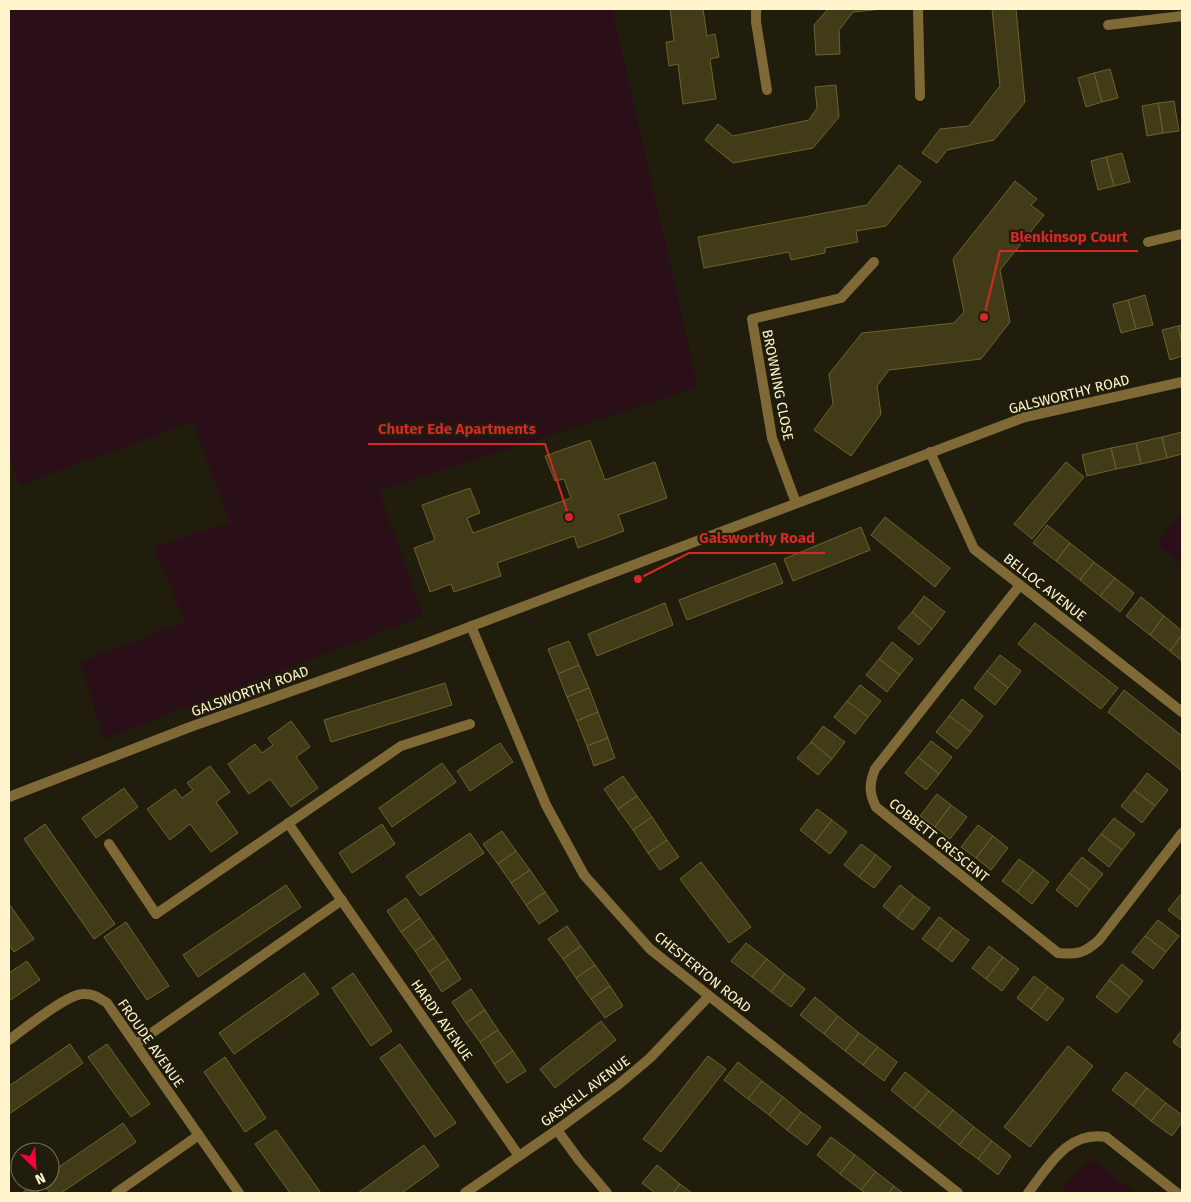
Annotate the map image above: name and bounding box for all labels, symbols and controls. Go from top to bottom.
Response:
callout: Blenkinsop Court [1000,221,1138,251]
text: Blenkinsop Court [1010,228,1128,246]
street label: BROWNING CLOSE [758,328,797,442]
street label: GALSWORTHY ROAD [1007,371,1131,418]
callout: Chuter Ede Apartments [368,414,545,444]
text: Chuter Ede Apartments [378,420,536,438]
callout: Galsworthy Road [689,523,825,553]
text: Galsworthy Road [699,529,815,547]
street label: BELLOC AVENUE [1000,550,1089,625]
street label: GALSWORTHY ROAD [189,662,311,721]
street label: COBBETT CRESCENT [885,795,993,886]
street label: CHESTERTON ROAD [651,928,755,1017]
street label: HARDY AVENUE [407,976,476,1064]
street label: FROUDE AVENUE [114,996,187,1091]
street label: GASKELL AVENUE [537,1052,633,1130]
north arrow [10,1142,60,1192]
text: N [32,1169,48,1188]

